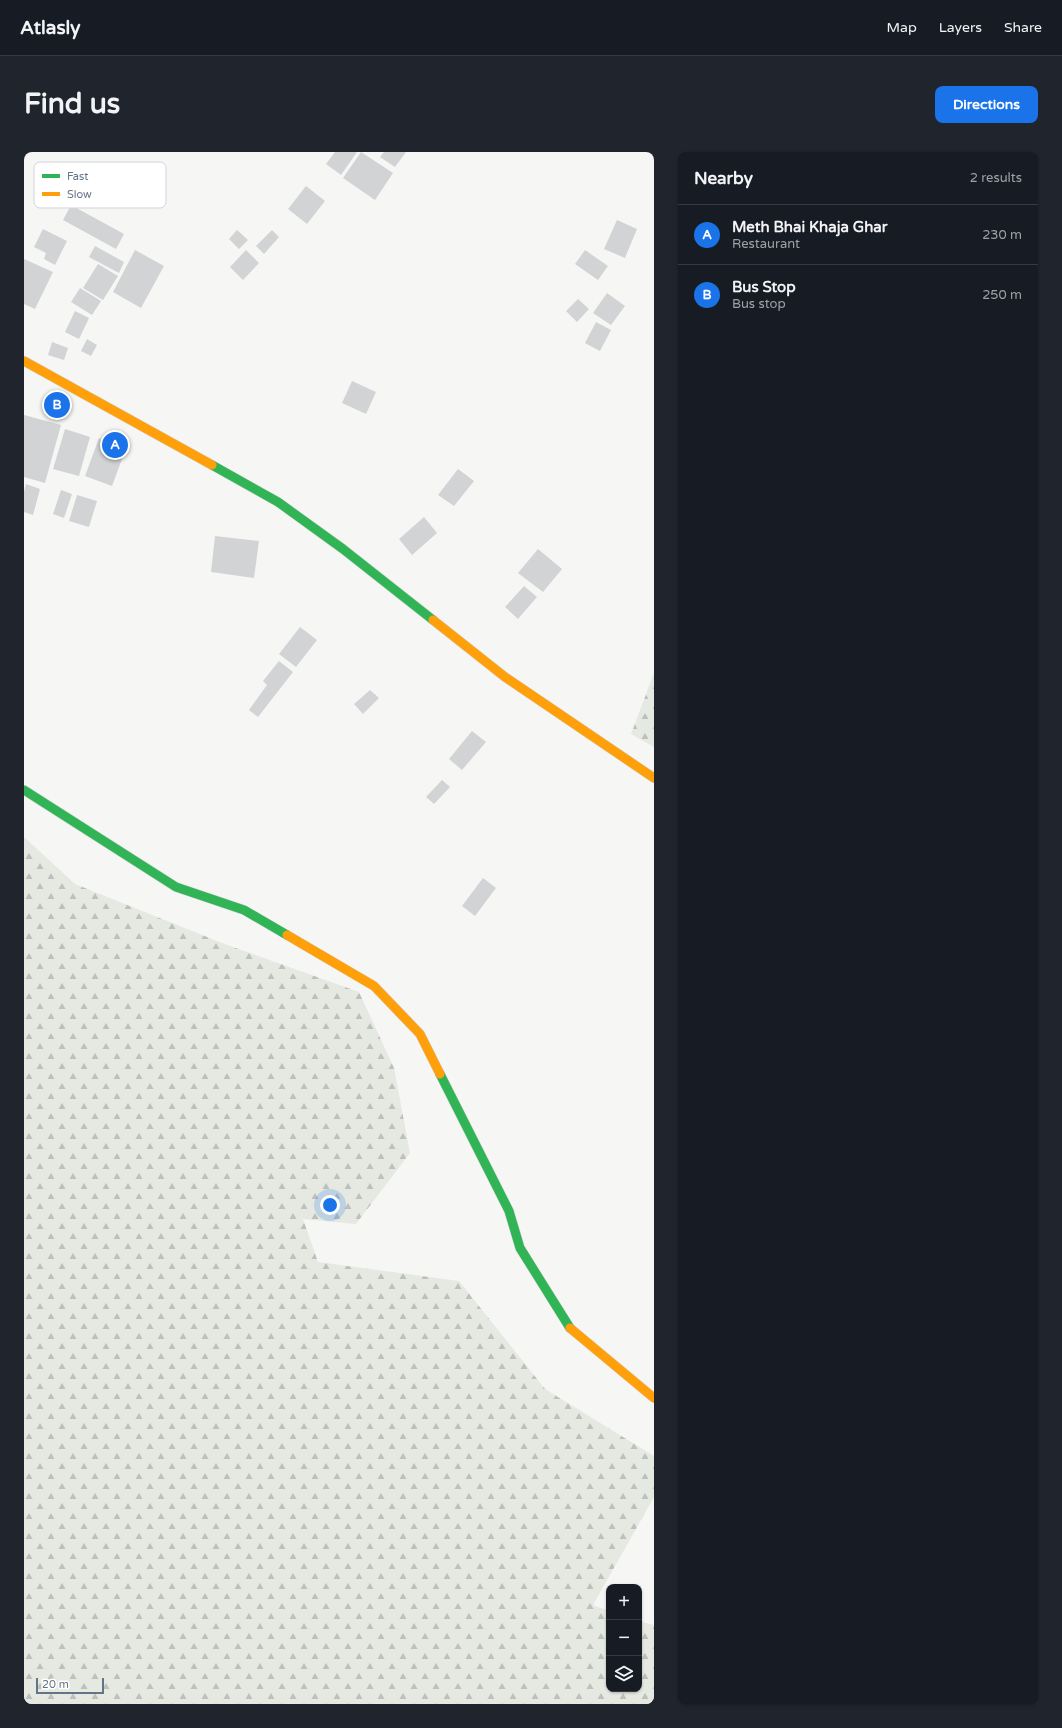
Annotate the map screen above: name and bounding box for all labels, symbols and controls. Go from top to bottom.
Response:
text: Atlasly [20,17,80,39]
text: Map [887,19,917,36]
text: Layers [939,19,982,36]
text: Share [1004,19,1042,36]
button: Directions [935,86,1038,123]
text: Find us [24,87,120,121]
legend [34,162,166,208]
text: Nearby [694,168,753,189]
text: Fast [67,170,88,183]
text: 2 results [970,170,1022,186]
text: Slow [67,188,92,201]
text: Meth Bhai Khaja Ghar [732,218,887,236]
text: A [702,227,712,243]
text: 230 m [982,227,1022,243]
text: Restaurant [732,236,800,252]
text: Bus Stop [732,278,796,296]
text: B [702,287,712,303]
text: 250 m [982,287,1022,303]
text: Bus stop [732,296,786,312]
pin: B [44,390,70,420]
pin: A [102,430,128,460]
your location [320,1195,340,1215]
map controls [606,1584,642,1692]
button: + [606,1584,642,1620]
button: − [606,1620,642,1656]
button: layers [606,1656,642,1692]
scale bar [36,1676,104,1695]
text: 20 m [42,1678,69,1691]

